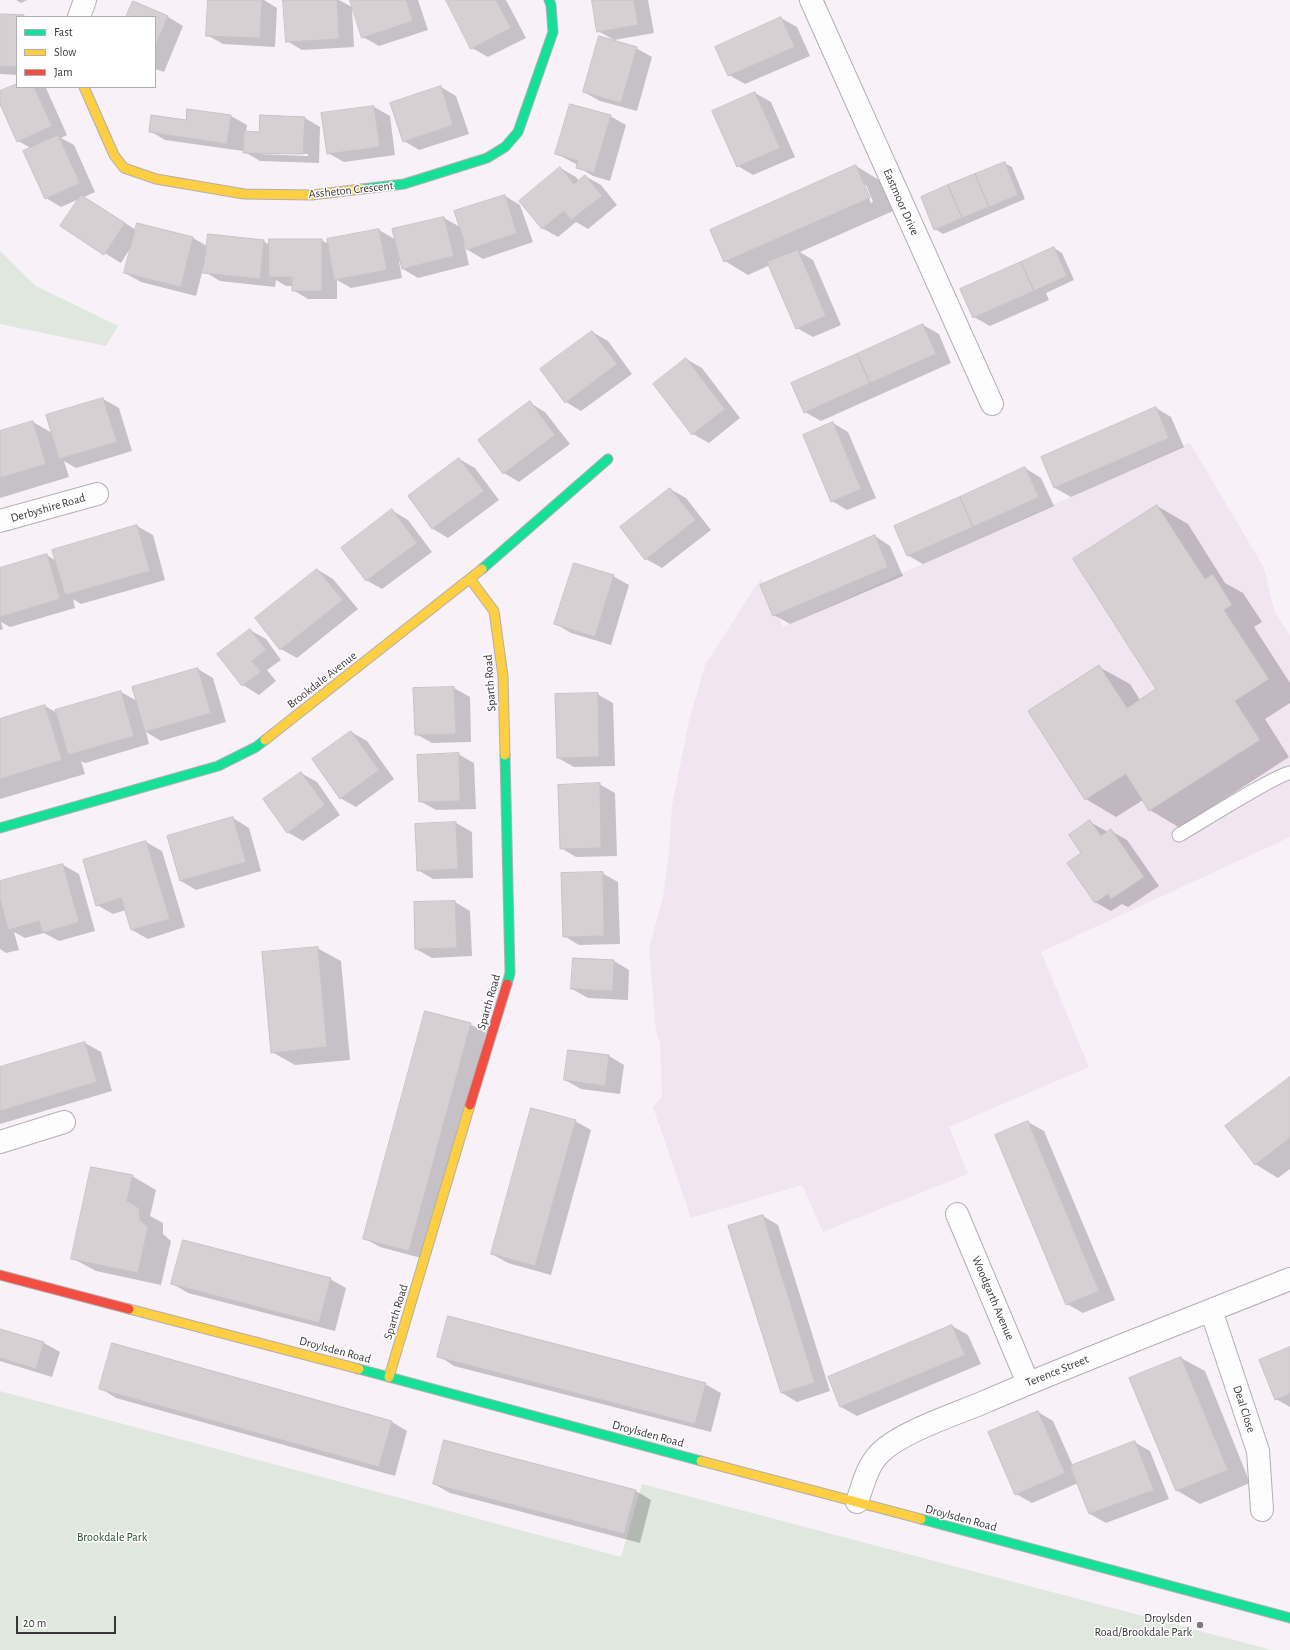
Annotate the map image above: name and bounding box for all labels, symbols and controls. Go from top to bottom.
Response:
legend [16,16,156,88]
text: Fast [54,26,73,38]
text: Slow [54,46,76,58]
text: Jam [54,66,73,78]
street label: Eastmoor Drive [880,166,922,238]
street label: Assheton Crescent [308,178,394,202]
street label: Derbyshire Road [9,490,87,526]
street label: Brookdale Avenue [284,648,360,712]
street label: Sparth Road [481,654,499,712]
street label: Sparth Road [474,973,504,1031]
street label: Woodgarth Avenue [969,1254,1017,1342]
street label: Sparth Road [381,1283,411,1341]
street label: Droylsden Road [298,1334,372,1366]
street label: Terence Street [1023,1352,1091,1390]
street label: Deal Close [1230,1384,1258,1434]
street label: Droylsden Road [611,1418,685,1450]
street label: Droylsden Road [924,1502,998,1534]
park label: Brookdale Park [77,1530,147,1544]
scale bar [18,1608,118,1634]
place label: Droylsden Road/Brookdale Park [1094,1611,1192,1639]
text: 20 m [23,1617,46,1629]
marker: Droylsden Road/Brookdale Park [1195,1620,1205,1630]

